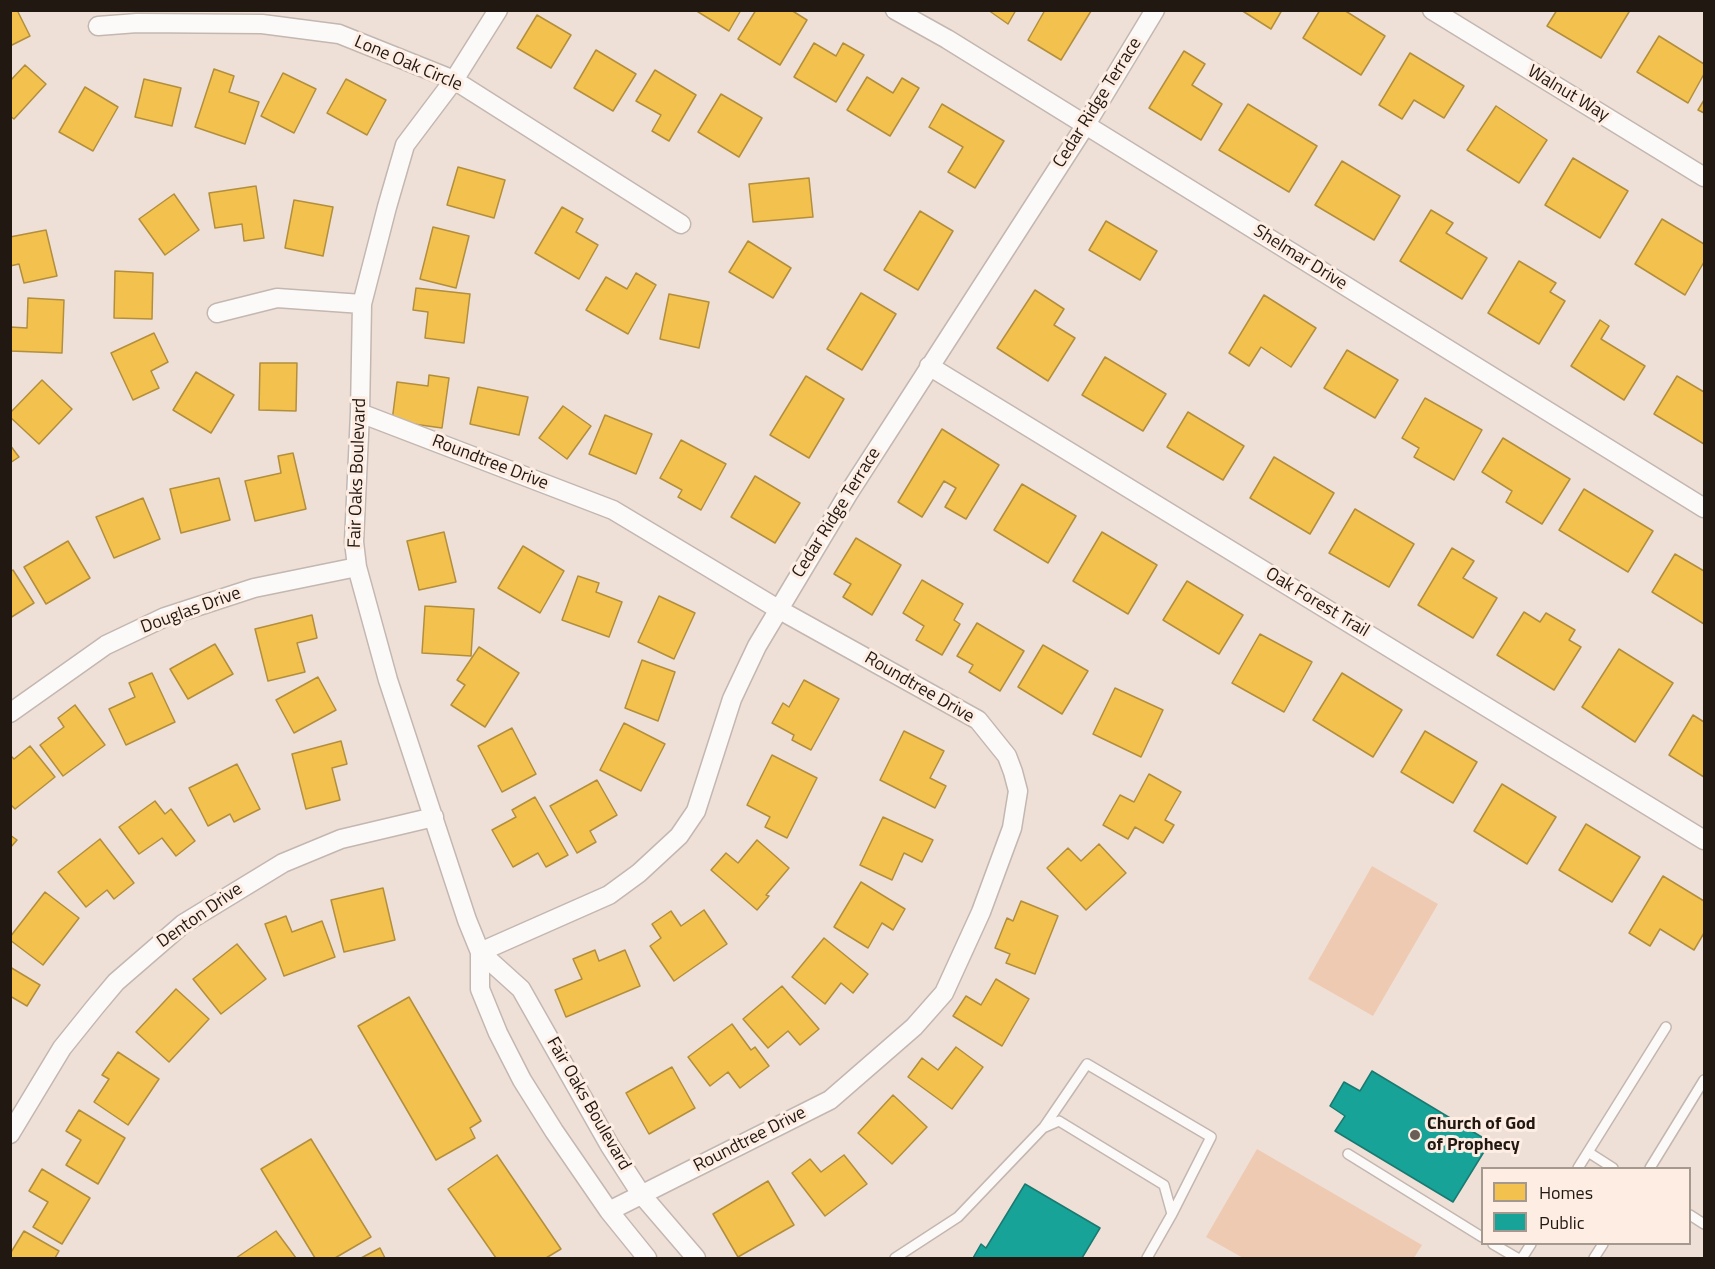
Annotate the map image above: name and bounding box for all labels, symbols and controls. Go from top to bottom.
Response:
street label: Lone Oak Circle [351,32,465,96]
street label: Cedar Ridge Terrace [1049,34,1147,172]
street label: Walnut Way [1523,61,1613,127]
street label: Shelmar Drive [1249,221,1351,295]
street label: Fair Oaks Boulevard [345,398,371,548]
street label: Roundtree Drive [429,431,551,495]
street label: Cedar Ridge Terrace [788,444,886,582]
street label: Oak Forest Trail [1261,564,1373,642]
street label: Douglas Drive [138,583,244,639]
street label: Roundtree Drive [860,648,978,728]
street label: Denton Drive [153,879,247,953]
street label: Fair Oaks Boulevard [541,1034,635,1174]
street label: Roundtree Drive [690,1102,810,1178]
place label: Church of God of Prophecy [1427,1114,1536,1156]
marker: Church of God of Prophecy [1408,1128,1422,1142]
legend [1481,1167,1691,1245]
text: Homes [1539,1179,1593,1206]
text: Public [1539,1209,1585,1236]

